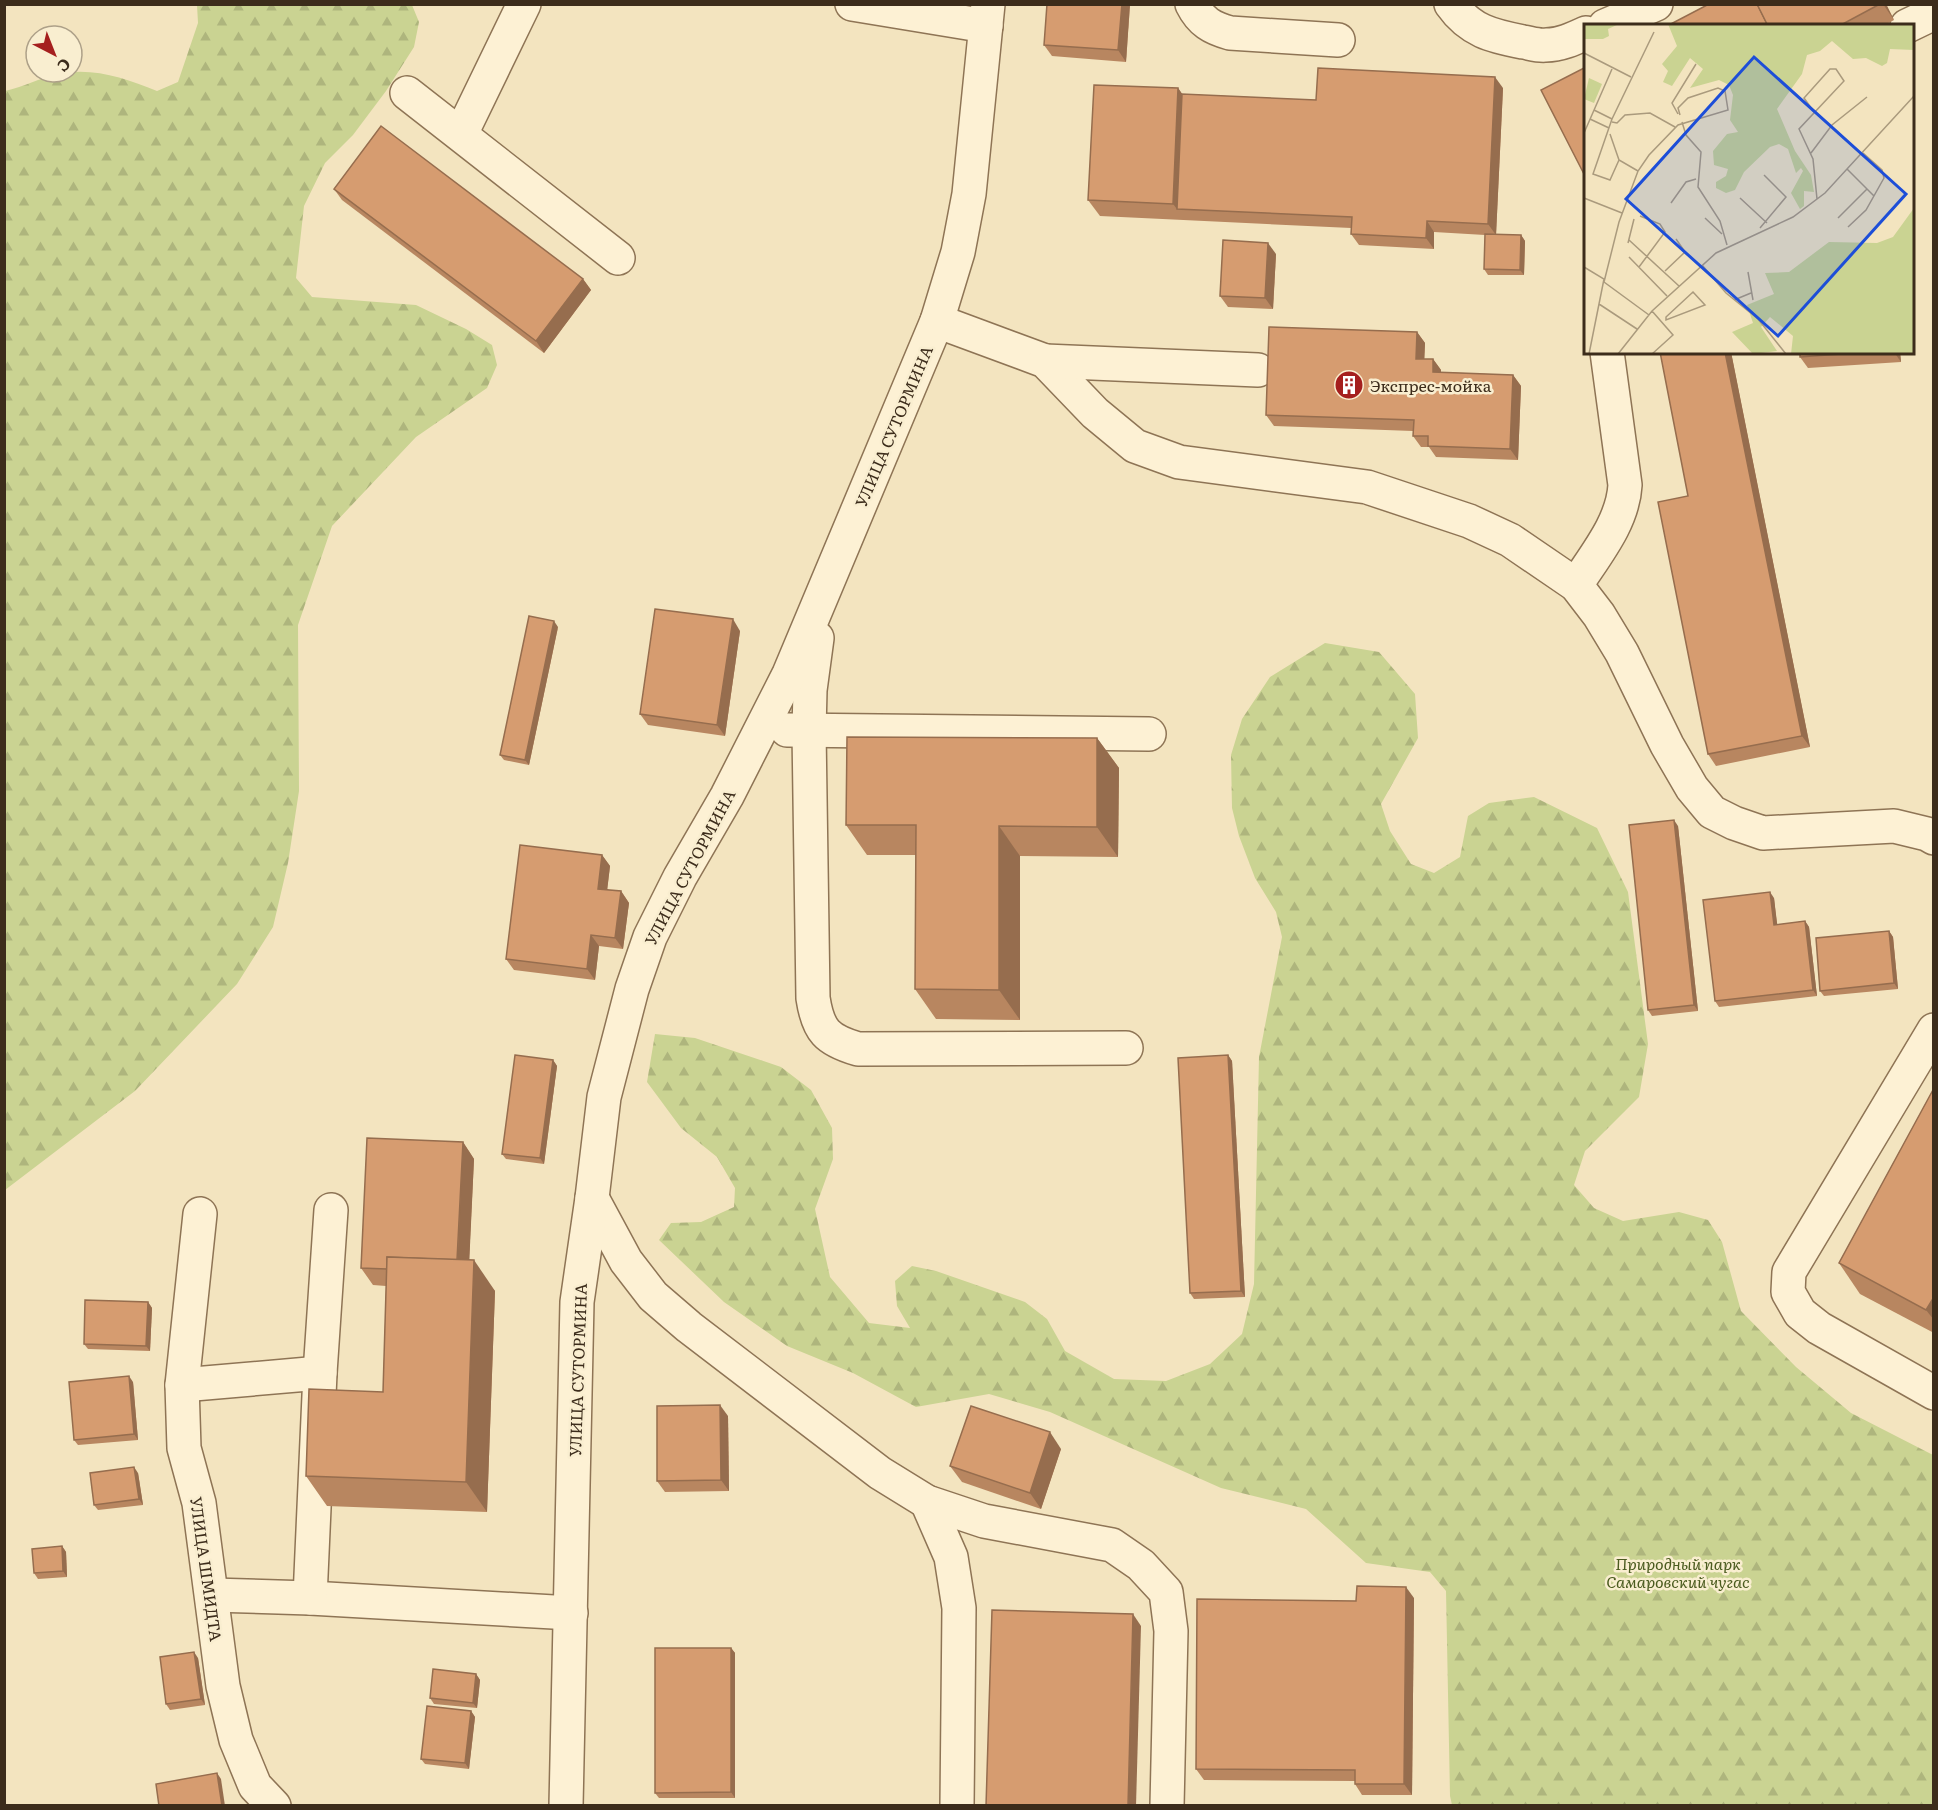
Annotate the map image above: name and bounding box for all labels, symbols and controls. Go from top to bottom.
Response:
north arrow [24,24,84,84]
inset map [1584,24,1914,354]
text: С [52,53,77,79]
street label: УЛИЦА СУТОРМИНА [848,341,938,511]
building icon: Экспрес-мойка [1333,369,1365,401]
place label: Экспрес-мойка [1370,373,1492,397]
street label: УЛИЦА СУТОРМИНА [638,785,740,949]
street label: УЛИЦА СУТОРМИНА [562,1283,592,1457]
street label: УЛИЦА ШМИДТА [185,1495,229,1643]
park label: Природный парк Самаровский чугас [1606,1551,1750,1593]

